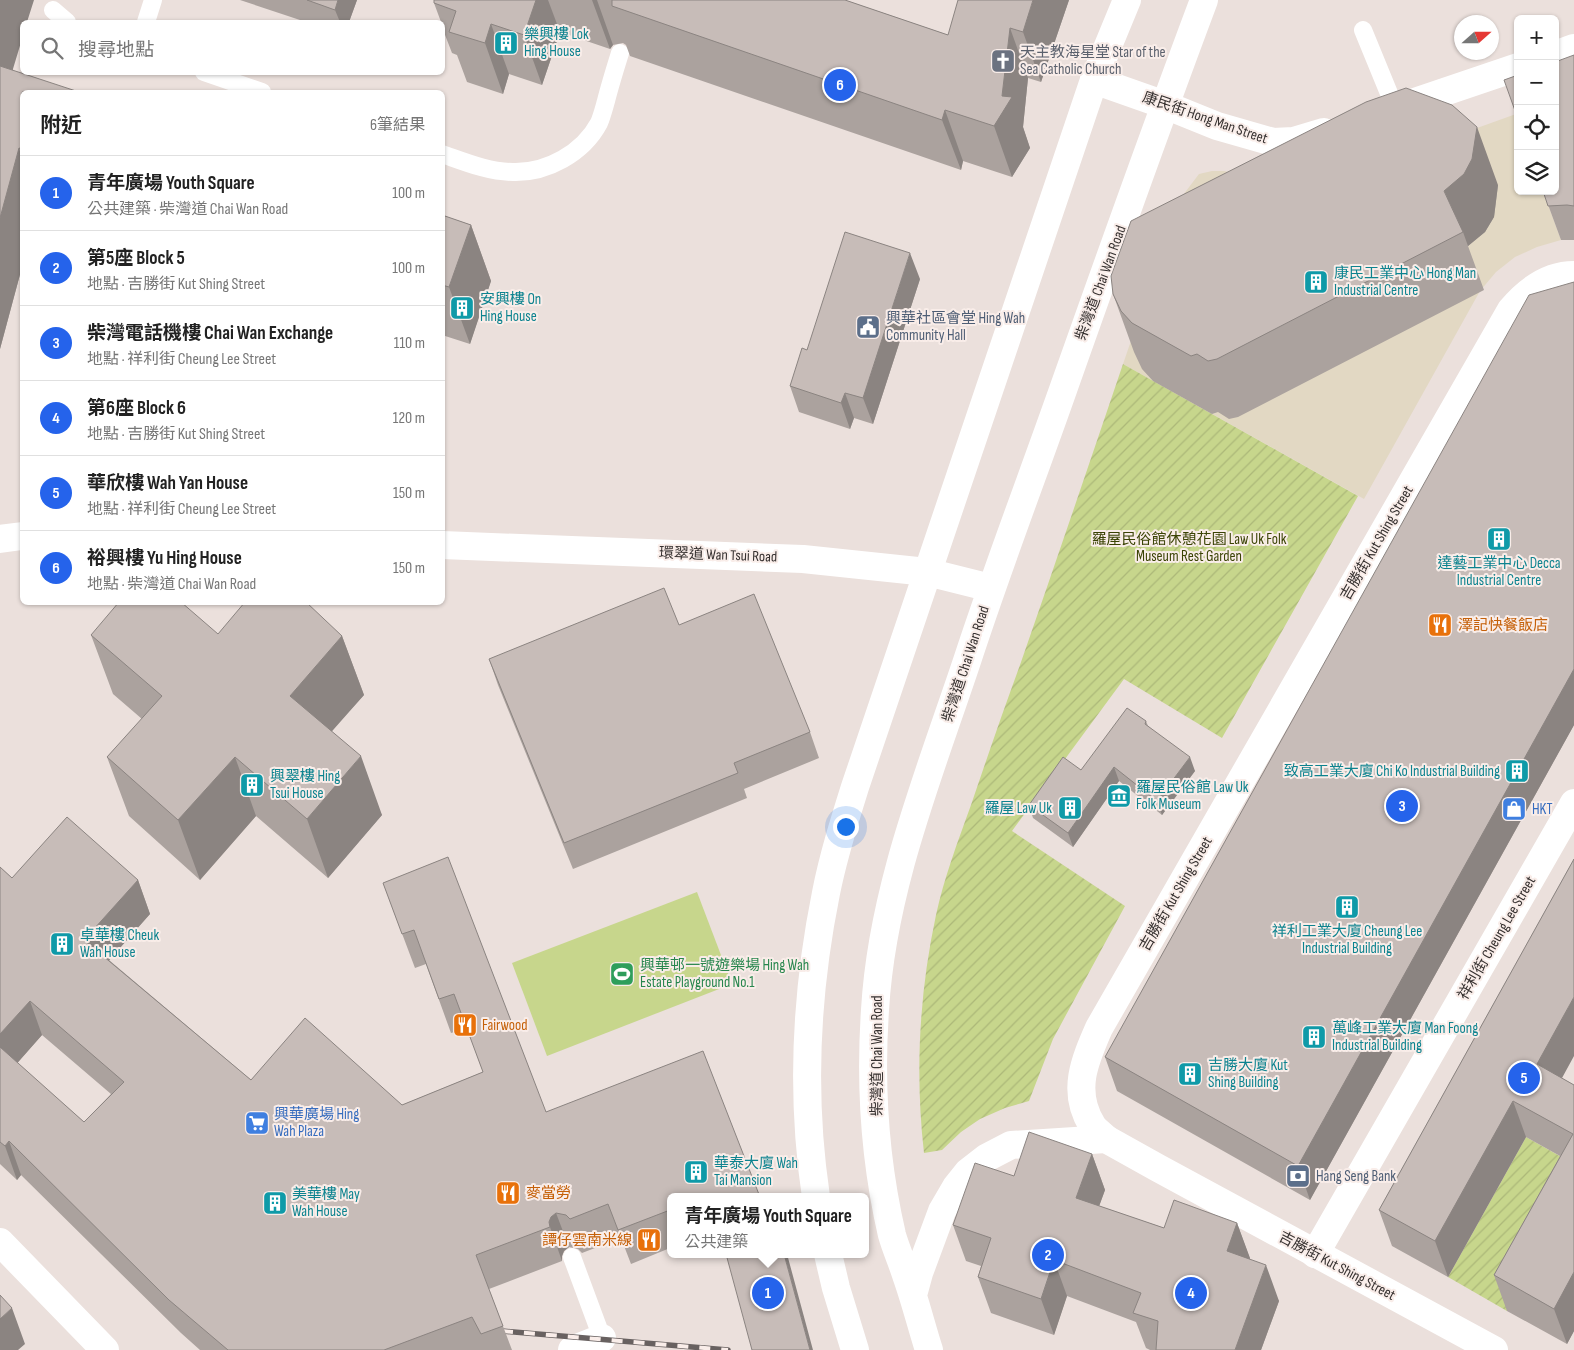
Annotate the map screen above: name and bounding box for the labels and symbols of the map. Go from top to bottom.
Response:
north arrow [1454,15,1499,60]
place label: 樂興樓 Lok Hing House [524,25,589,61]
building icon: 樂興樓 Lok Hing House [493,30,519,56]
place label: 天主教海星堂 Star of the Sea Catholic Church [1020,43,1166,79]
church icon: 天主教海星堂 Star of the Sea Catholic Church [990,48,1016,74]
pin: 6 [824,66,856,104]
street label: 康民街 Hong Man Street [1140,88,1270,148]
street label: 柴灣道 Chai Wan Road [1071,223,1131,343]
place label: 康民工業中心 Hong Man Industrial Centre [1334,264,1476,300]
building icon: 康民工業中心 Hong Man Industrial Centre [1303,269,1329,295]
place label: 安興樓 On Hing House [480,290,541,326]
building icon: 安興樓 On Hing House [449,295,475,321]
place label: 興華社區會堂 Hing Wah Community Hall [886,309,1025,345]
public building icon: 興華社區會堂 Hing Wah Community Hall [855,314,881,340]
street label: 吉勝街 Kut Shing Street [1336,482,1418,604]
building icon: 達藝工業中心 Decca Industrial Centre [1486,526,1512,552]
park label: 羅屋民俗館休憩花園 Law Uk Folk Museum Rest Garden [1091,530,1287,566]
street label: 環翠道 Wan Tsui Road [659,543,777,567]
place label: 達藝工業中心 Decca Industrial Centre [1437,554,1561,590]
street label: 柴灣道 Chai Wan Road [938,604,994,724]
restaurant icon: 澤記快餐飯店 [1427,612,1453,638]
place label: 澤記快餐飯店 [1458,616,1548,635]
building icon: 致高工業大廈 Chi Ko Industrial Building [1504,758,1530,784]
place label: 致高工業大廈 Chi Ko Industrial Building [1284,762,1500,781]
place label: 興翠樓 Hing Tsui House [270,767,340,803]
building icon: 興翠樓 Hing Tsui House [239,772,265,798]
place label: 羅屋民俗館 Law Uk Folk Museum [1136,778,1249,814]
museum icon: 羅屋民俗館 Law Uk Folk Museum [1106,783,1132,809]
pin: 3 [1386,787,1418,825]
building icon: 羅屋 Law Uk [1057,795,1083,821]
shop icon: HKT [1501,796,1527,822]
place label: 羅屋 Law Uk [984,799,1052,818]
place label: HKT [1532,800,1553,819]
your location [833,814,859,840]
street label: 吉勝街 Kut Shing Street [1135,833,1217,955]
street label: 祥利街 Cheung Lee Street [1454,872,1540,1003]
building icon: 祥利工業大廈 Cheung Lee Industrial Building [1334,894,1360,920]
place label: 祥利工業大廈 Cheung Lee Industrial Building [1272,922,1422,958]
place label: 卓華樓 Cheuk Wah House [80,926,159,962]
building icon: 卓華樓 Cheuk Wah House [49,931,75,957]
place label: 興華邨一號遊樂場 Hing Wah Estate Playground No.1 [640,956,809,992]
sports icon: 興華邨一號遊樂場 Hing Wah Estate Playground No.1 [609,961,635,987]
street label: 柴灣道 Chai Wan Road [868,996,887,1116]
restaurant icon: Fairwood [452,1012,478,1038]
place label: Fairwood [482,1016,528,1035]
place label: 萬峰工業大廈 Man Foong Industrial Building [1332,1019,1478,1055]
building icon: 萬峰工業大廈 Man Foong Industrial Building [1301,1024,1327,1050]
place label: 吉勝大廈 Kut Shing Building [1208,1056,1288,1092]
pin: 5 [1508,1059,1540,1097]
building icon: 吉勝大廈 Kut Shing Building [1177,1061,1203,1087]
place label: 興華廣場 Hing Wah Plaza [274,1105,359,1141]
supermarket icon: 興華廣場 Hing Wah Plaza [244,1110,270,1136]
place label: 華泰大廈 Wah Tai Mansion [714,1154,798,1190]
building icon: 華泰大廈 Wah Tai Mansion [683,1159,709,1185]
bank icon: Hang Seng Bank [1285,1163,1311,1189]
place label: Hang Seng Bank [1316,1167,1396,1186]
restaurant icon: 麥當勞 [495,1180,521,1206]
place label: 麥當勞 [526,1184,571,1203]
place label: 美華樓 May Wah House [292,1185,360,1221]
building icon: 美華樓 May Wah House [262,1190,288,1216]
restaurant icon: 譚仔雲南米線 [636,1227,662,1253]
street label: 吉勝街 Kut Shing Street [1275,1227,1399,1305]
place label: 譚仔雲南米線 [542,1231,632,1250]
pin: 2 [1032,1236,1064,1274]
pin: 1 [752,1274,784,1312]
pin: 4 [1175,1274,1207,1312]

